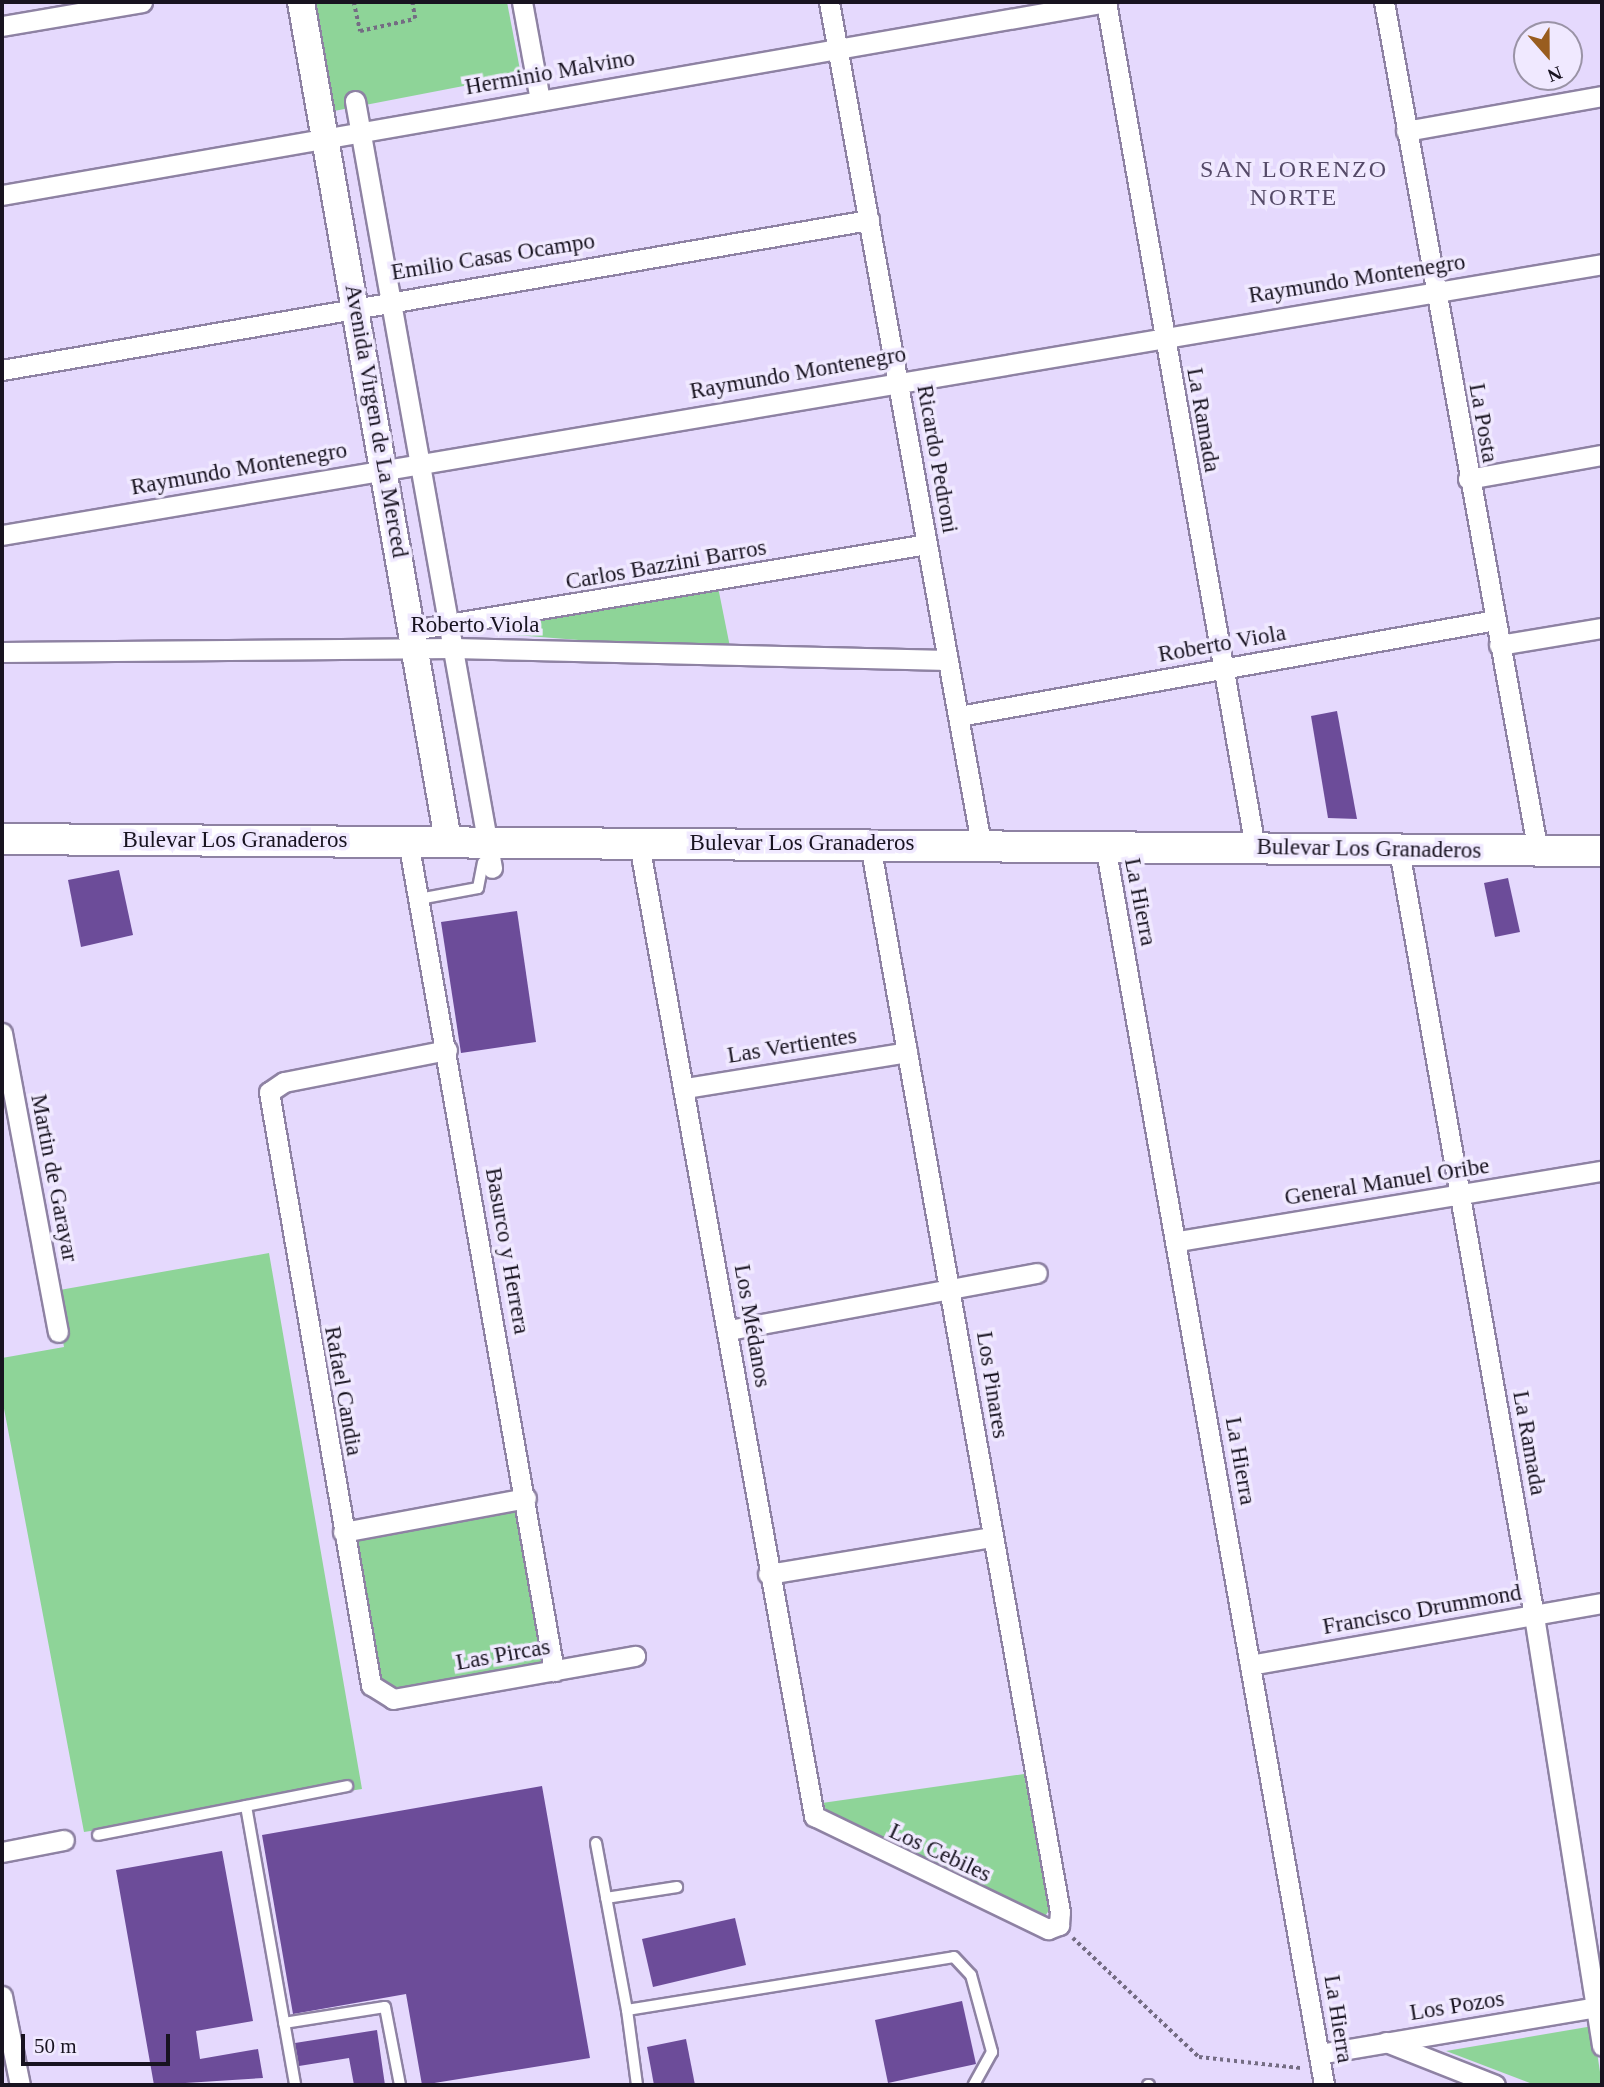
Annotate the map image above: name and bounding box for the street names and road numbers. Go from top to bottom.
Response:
street label: Herminio Malvino [463,44,637,102]
street label: Emilio Casas Ocampo [389,227,597,287]
street label: Raymundo Montenegro [1247,248,1467,310]
street label: Avenida Virgen de La Merced [338,282,414,560]
street label: Raymundo Montenegro [688,340,908,406]
street label: La Ramada [1180,366,1226,474]
street label: La Posta [1462,381,1504,465]
street label: Ricardo Pedroni [910,383,964,535]
street label: Raymundo Montenegro [129,436,349,502]
street label: Carlos Bazzini Barros [564,534,768,596]
street label: Roberto Viola [410,611,540,639]
street label: Roberto Viola [1156,619,1288,669]
street label: Bulevar Los Granaderos [123,826,347,854]
street label: Bulevar Los Granaderos [690,829,914,857]
street label: Bulevar Los Granaderos [1256,833,1482,865]
street label: La Hierra [1118,856,1162,948]
street label: Las Vertientes [725,1022,859,1070]
street label: Martin de Garayar [24,1092,84,1264]
street label: General Manuel Oribe [1283,1152,1491,1212]
street label: Basurco y Herrera [479,1166,535,1336]
street label: Los Médanos [728,1262,776,1390]
street label: Rafael Candia [318,1324,368,1458]
street label: Los Pinares [970,1330,1014,1440]
street label: La Ramada [1506,1389,1552,1497]
street label: La Hierra [1219,1415,1261,1507]
street label: Francisco Drummond [1321,1579,1523,1641]
street label: Las Pircas [454,1633,552,1677]
street label: Los Cebiles [885,1817,995,1889]
street label: La Hierra [1317,1973,1359,2065]
street label: Los Pozos [1408,1985,1506,2027]

